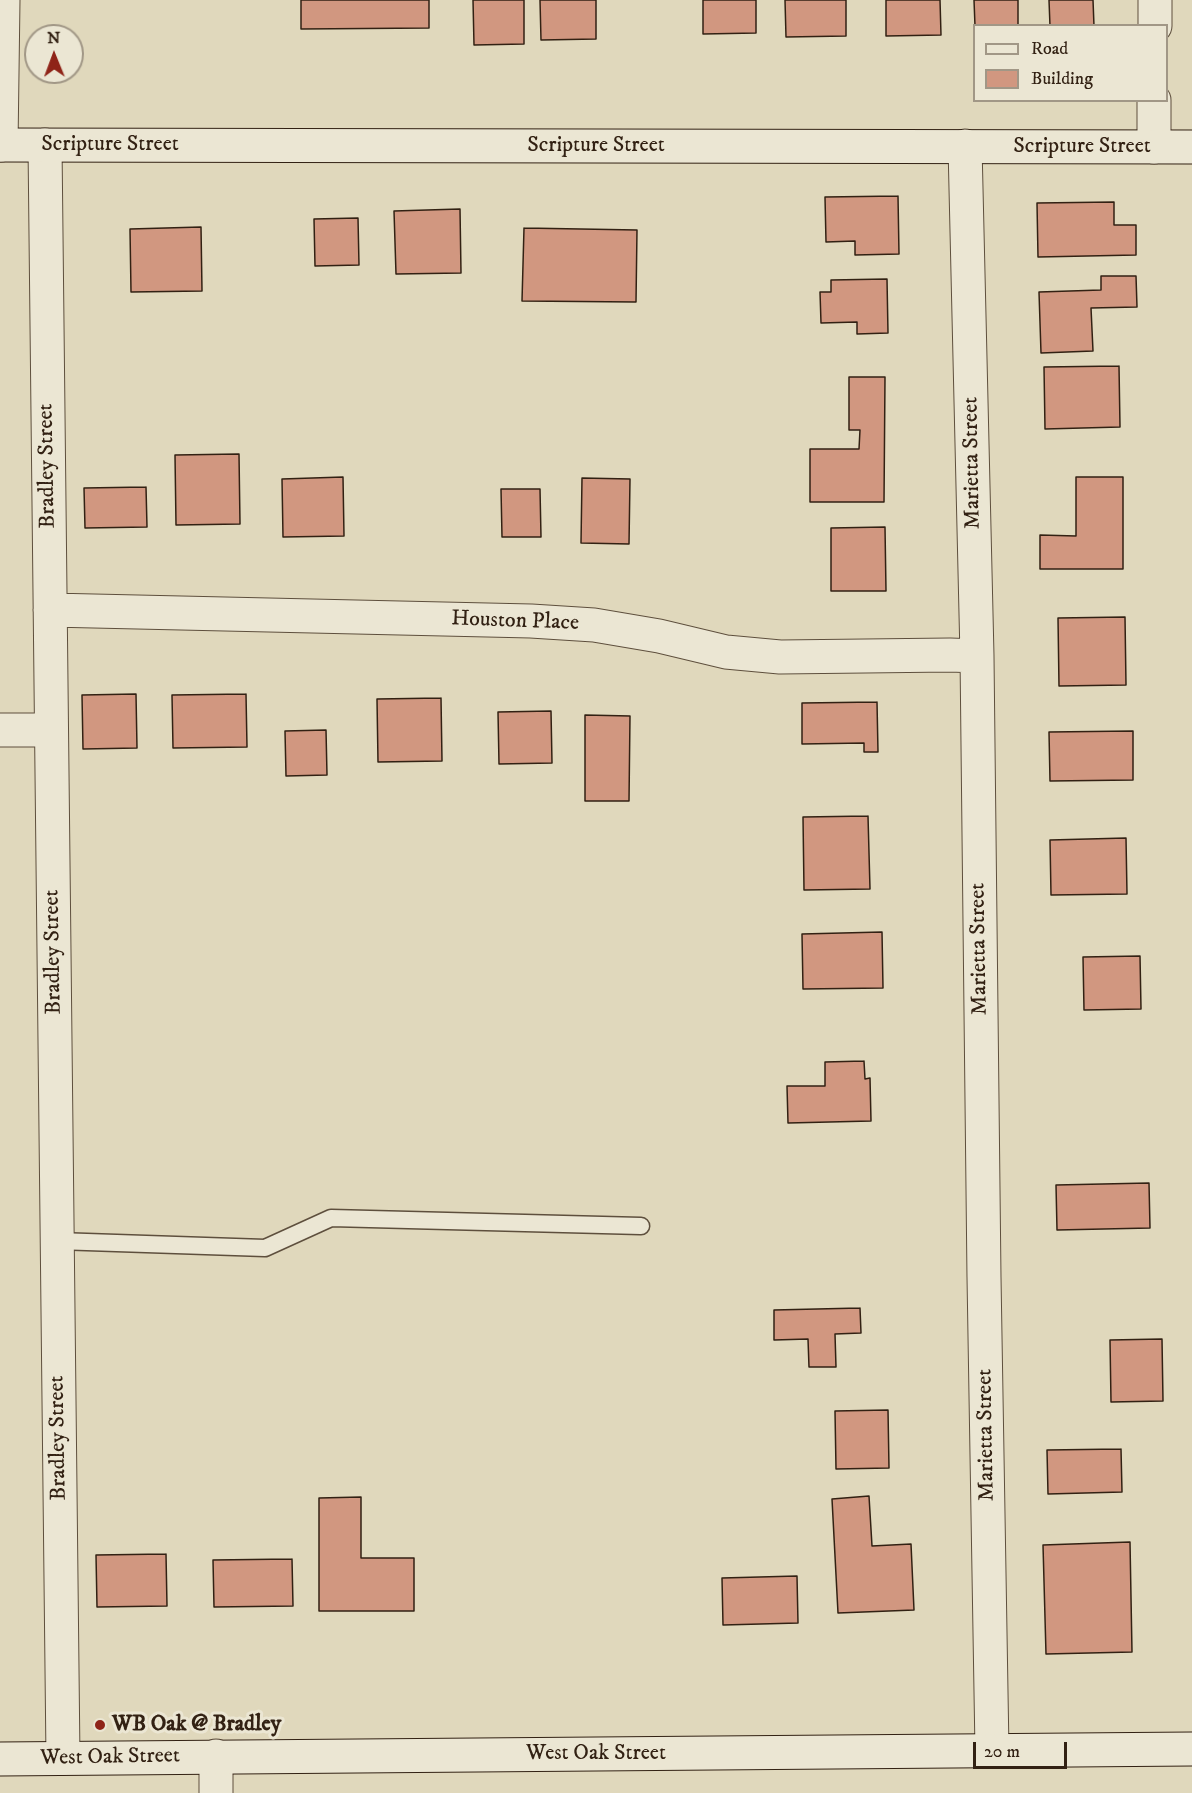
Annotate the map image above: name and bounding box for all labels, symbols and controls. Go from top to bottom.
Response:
north arrow [24,24,84,84]
legend [973,24,1168,102]
text: N [47,28,60,48]
text: Road [1031,38,1068,60]
text: Building [1031,68,1093,90]
street label: Scripture Street [41,132,179,158]
street label: Scripture Street [527,133,665,159]
street label: Scripture Street [1013,134,1151,160]
street label: Marietta Street [959,396,987,530]
street label: Bradley Street [34,403,62,529]
street label: Houston Place [451,607,579,637]
street label: Marietta Street [966,882,994,1016]
street label: Bradley Street [40,889,68,1015]
street label: Marietta Street [973,1368,1001,1502]
street label: Bradley Street [45,1375,73,1501]
place label: WB Oak @ Bradley [112,1712,281,1738]
marker: WB Oak @ Bradley [93,1718,107,1732]
scale bar [976,1730,1070,1768]
street label: West Oak Street [526,1741,666,1767]
text: 20 m [984,1741,1020,1763]
street label: West Oak Street [40,1744,180,1772]

